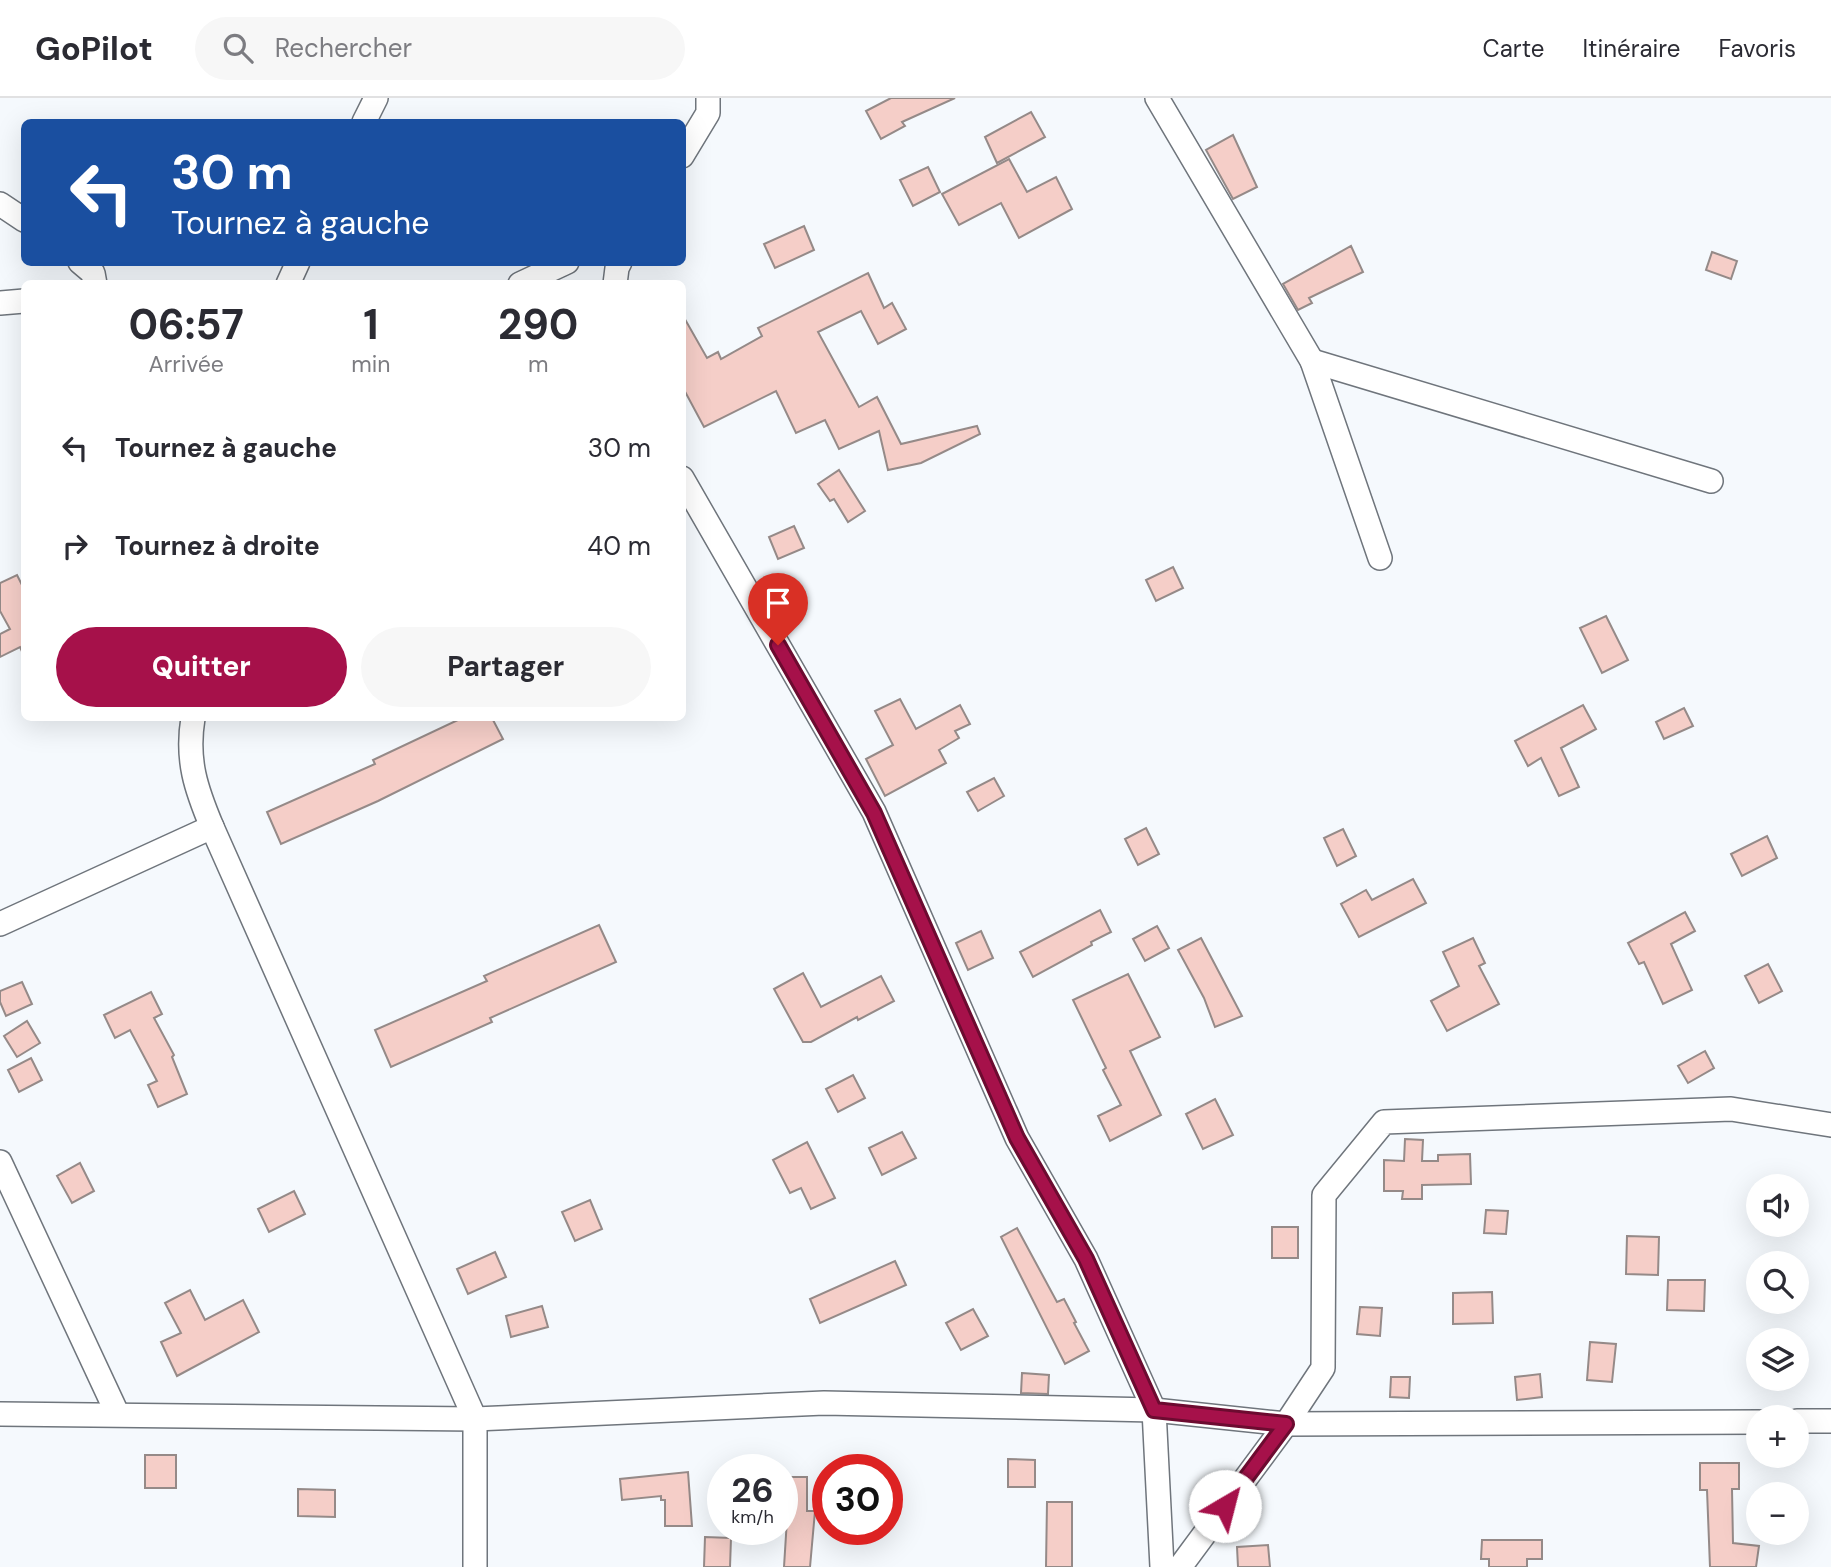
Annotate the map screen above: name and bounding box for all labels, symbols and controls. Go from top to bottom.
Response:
search box [195,17,685,80]
text: GoPilot [35,27,153,70]
icon: search [219,29,257,67]
text: Rechercher [275,31,412,65]
text: Carte [1483,33,1544,64]
text: Itinéraire [1582,33,1680,64]
text: Favoris [1718,33,1796,64]
text: 30 m [171,140,293,204]
icon: left [56,147,147,238]
text: Tournez à gauche [171,202,429,244]
text: 06:57 [129,297,244,352]
text: 1 [363,297,379,352]
text: 290 [498,297,578,352]
text: Arrivée [148,349,224,379]
text: min [351,349,391,379]
text: m [528,349,549,379]
icon: left [56,429,94,467]
text: Tournez à gauche [115,431,337,465]
text: 30 m [588,431,651,465]
icon: right [56,527,94,565]
text: Tournez à droite [115,529,320,563]
text: 40 m [587,529,651,563]
pin [748,573,808,645]
icon: arrive [759,584,797,622]
button: Quitter [56,627,347,707]
button: Partager [361,627,651,707]
map controls [1746,1174,1809,1545]
button: sound [1746,1174,1809,1237]
button: search [1746,1251,1809,1314]
button: layers [1746,1328,1809,1391]
button: + [1746,1405,1809,1468]
speed limit sign: 30 [812,1454,903,1545]
text: 26 [731,1467,774,1513]
position arrow [1188,1469,1262,1543]
button: − [1746,1482,1809,1545]
text: km/h [731,1505,774,1529]

